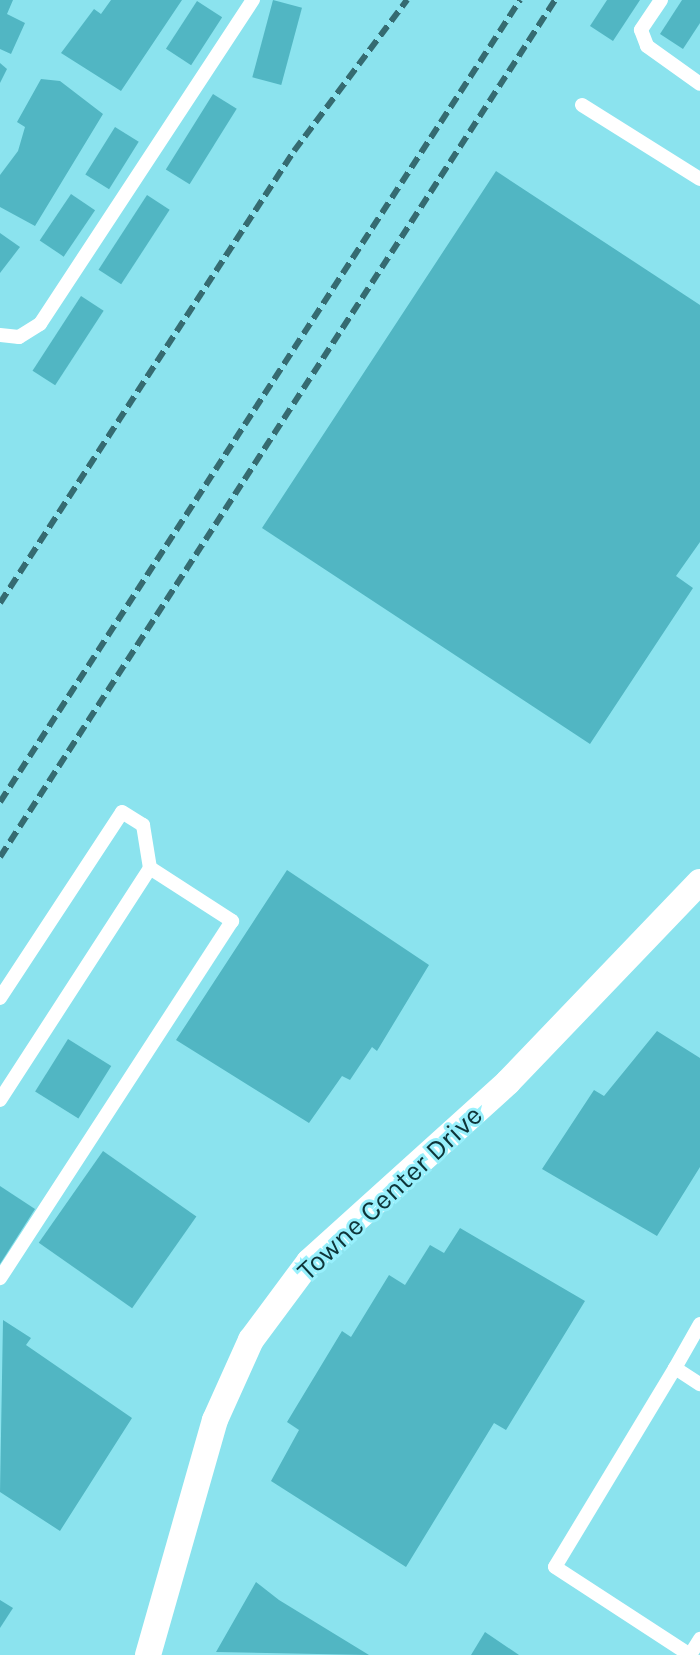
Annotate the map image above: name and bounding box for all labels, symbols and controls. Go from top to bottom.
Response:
street label: Towne Center Drive [290,1099,490,1287]

